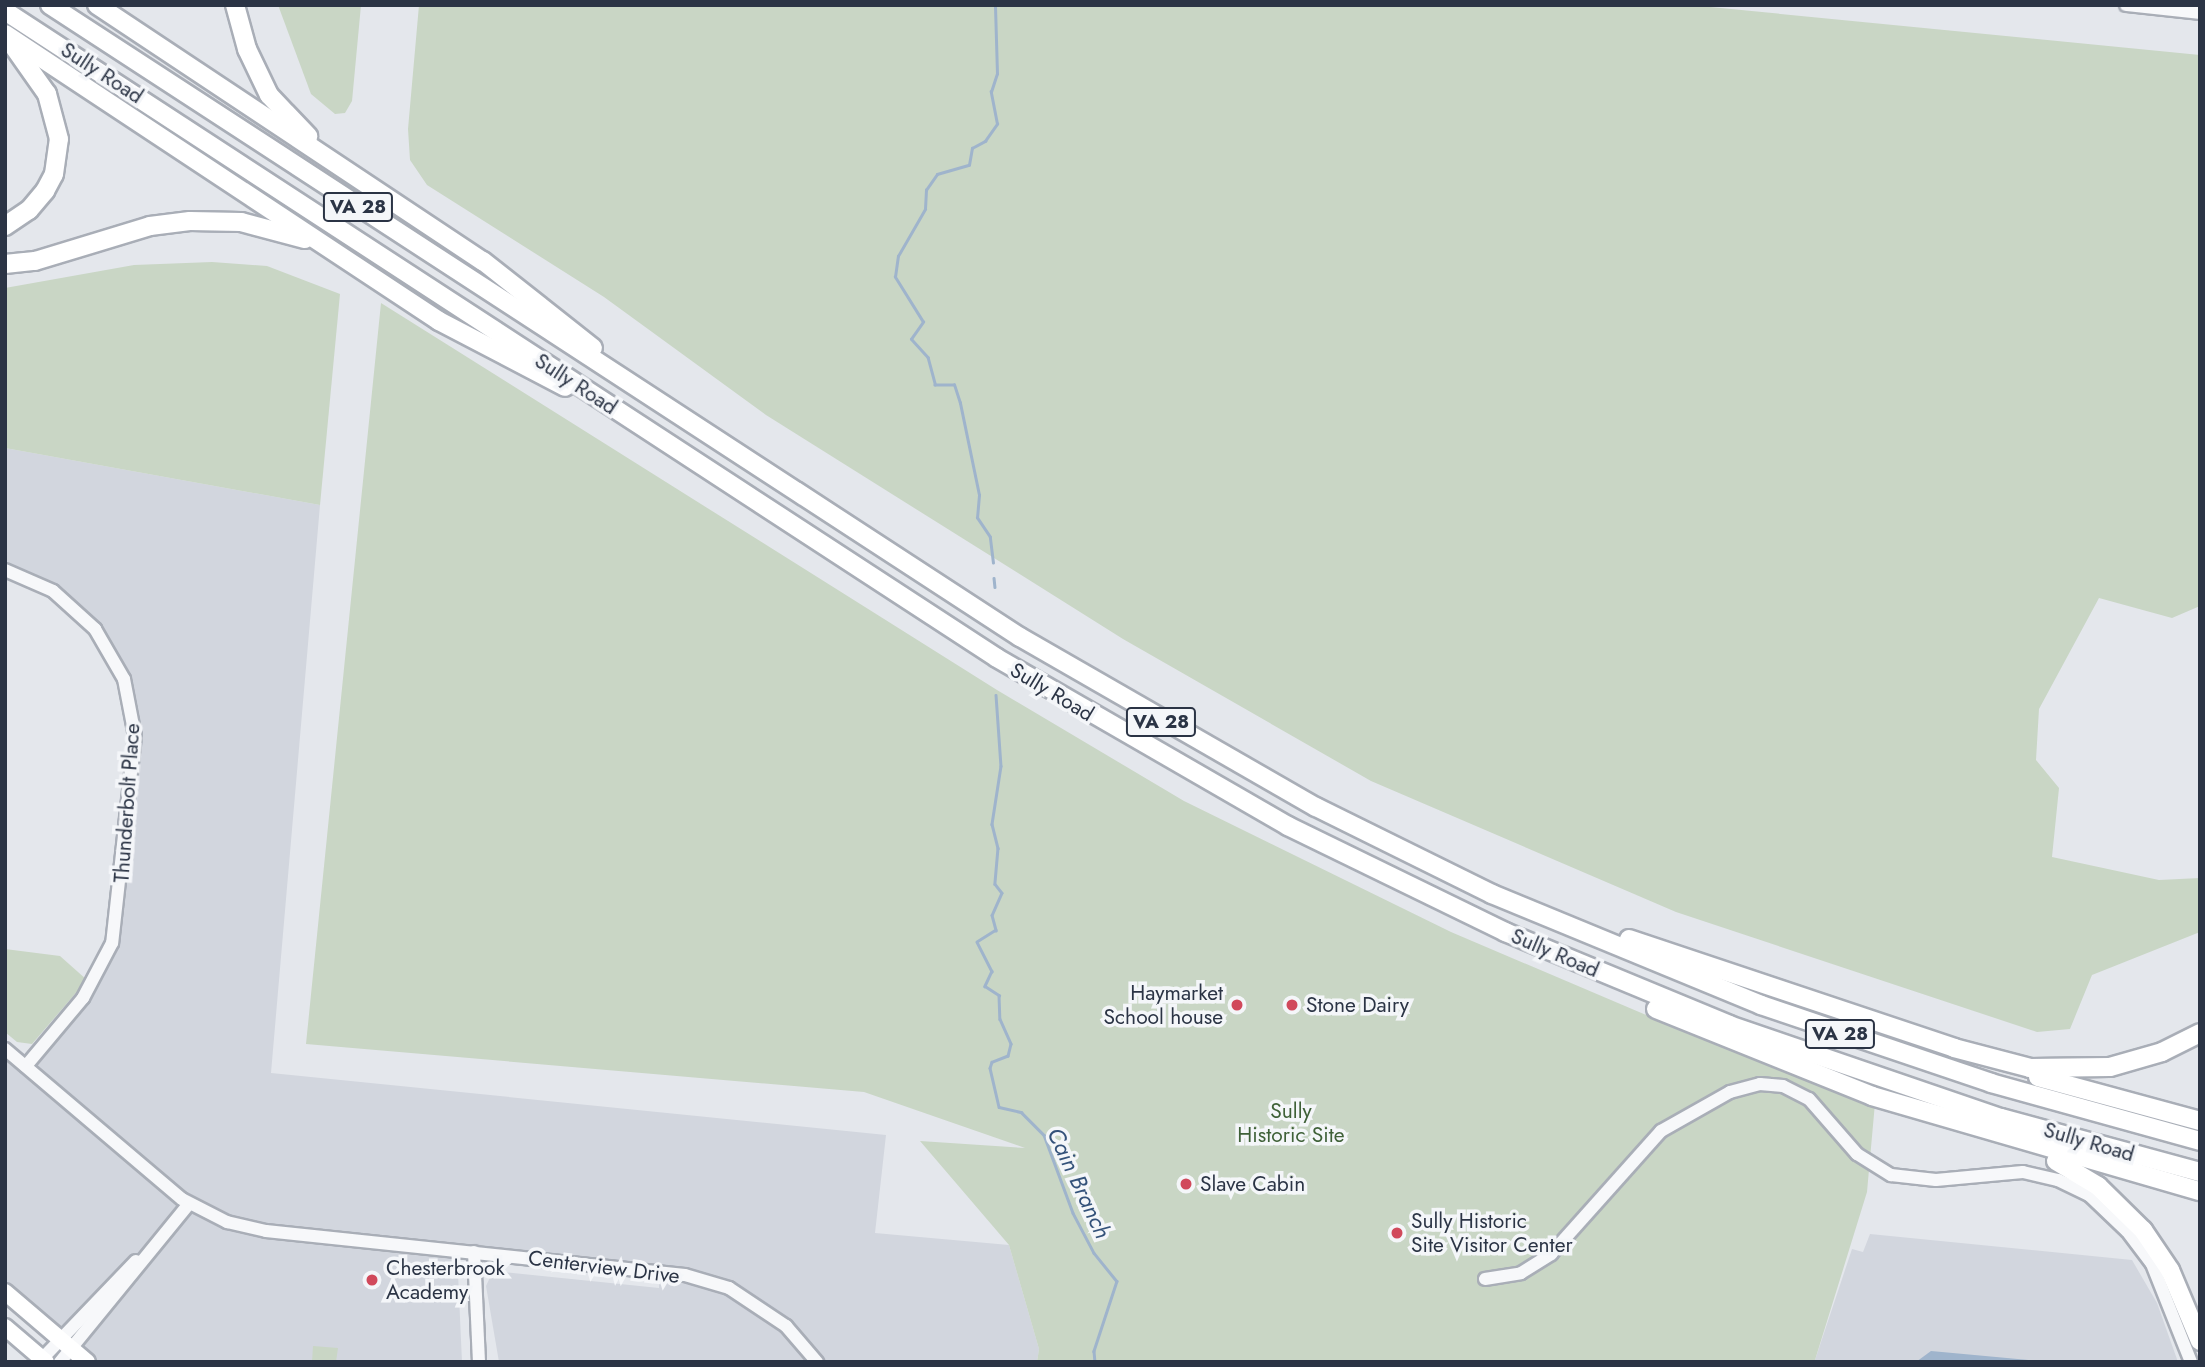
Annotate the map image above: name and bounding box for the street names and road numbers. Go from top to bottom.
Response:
street label: Sully Road [56,37,148,109]
road number: VA 28 [321,192,395,223]
street label: Sully Road [530,348,622,420]
street label: Sully Road [1006,657,1098,727]
road number: VA 28 [1124,706,1198,737]
street label: Thunderbolt Place [109,722,145,884]
street label: Sully Road [1507,923,1603,983]
road number: VA 28 [1803,1018,1877,1050]
street label: Sully Road [2041,1117,2137,1167]
street label: Centerview Drive [527,1245,681,1289]

